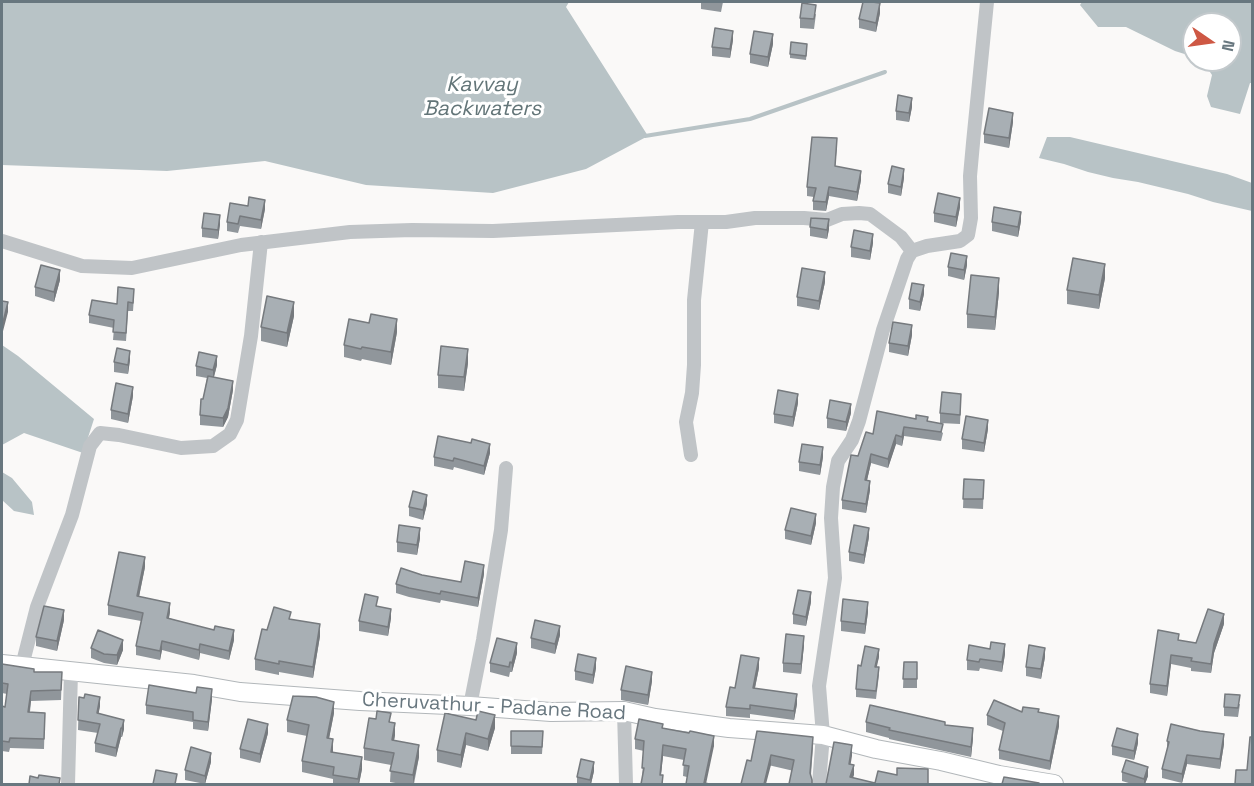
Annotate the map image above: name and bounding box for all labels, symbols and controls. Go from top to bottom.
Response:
north arrow [1182,12,1242,72]
text: N [1217,38,1240,53]
water label: Kavvay Backwaters [423,72,541,122]
street label: Cheruvathur - Padane Road [361,688,627,726]

